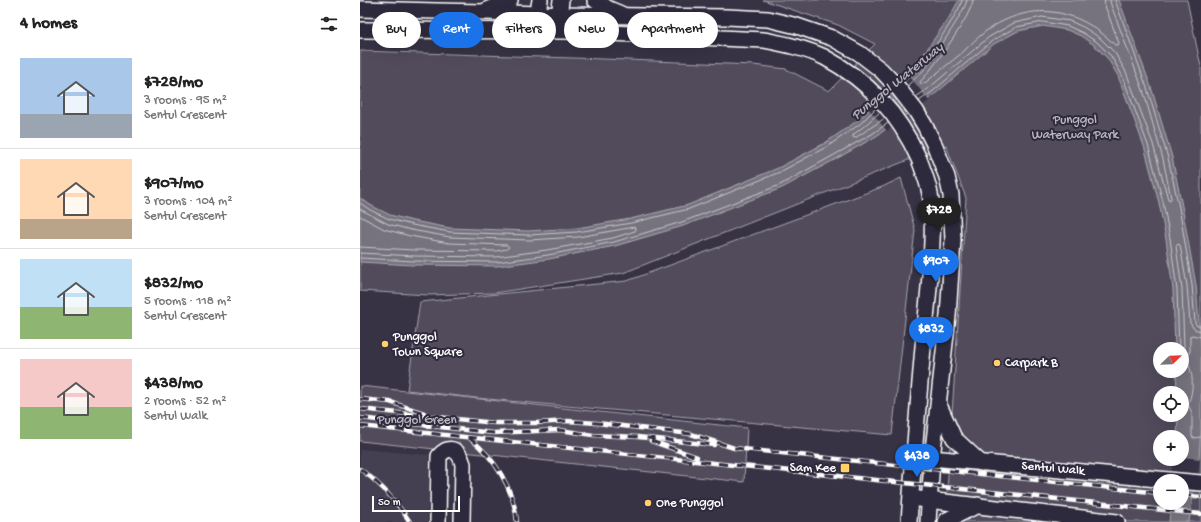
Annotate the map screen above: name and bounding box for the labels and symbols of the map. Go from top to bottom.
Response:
water label: Punggol Waterway [848,39,948,124]
park label: Punggol Waterway Park [1032,113,1119,143]
pin: $728 [915,198,963,232]
pin: $907 [912,249,960,283]
pin: $832 [907,317,955,351]
place label: Punggol Town Square [392,330,463,360]
marker: Punggol Town Square [380,339,390,349]
north arrow [1153,342,1189,378]
place label: Carpark B [1005,356,1058,371]
marker: Carpark B [992,358,1002,368]
park label: Punggol Green [376,413,457,428]
pin: $438 [893,444,941,478]
street label: Sentul Walk [1021,459,1086,479]
place label: Sam Kee [790,461,836,476]
marker: Sam Kee [839,462,851,474]
scale bar [372,494,460,513]
place label: One Punggol [656,496,724,511]
marker: One Punggol [643,498,653,508]

